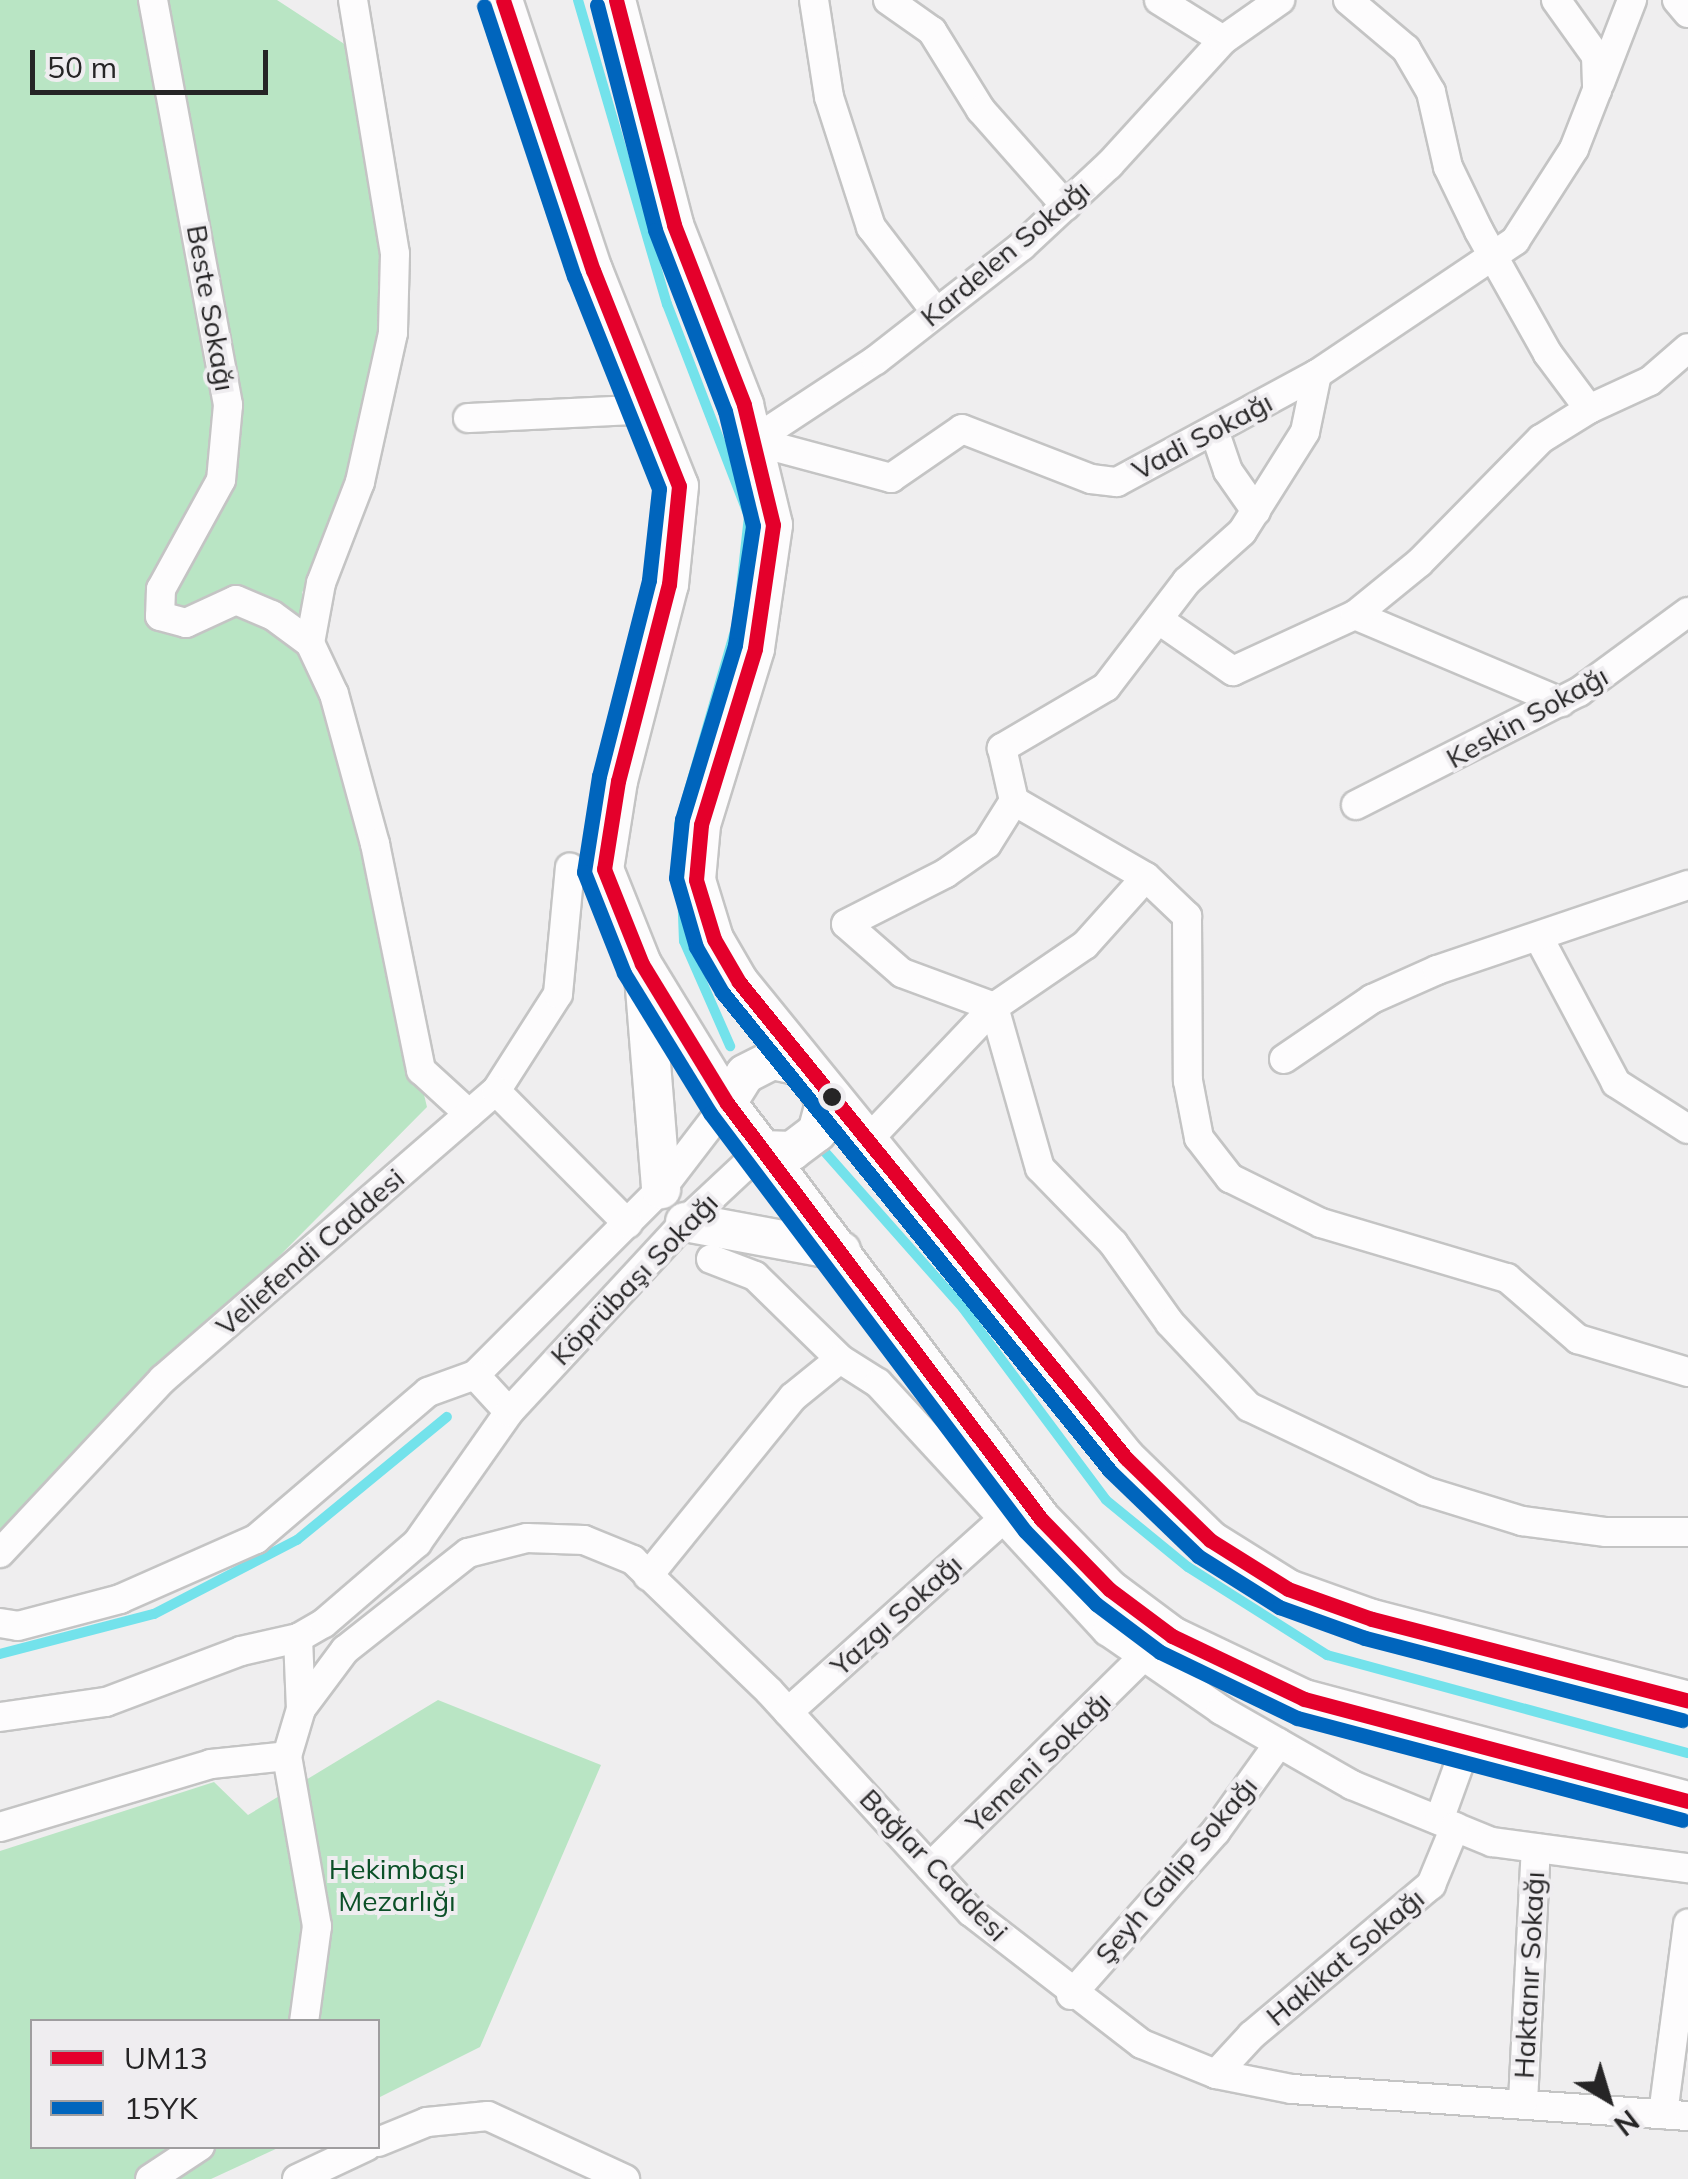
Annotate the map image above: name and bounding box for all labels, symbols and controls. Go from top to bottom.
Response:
scale bar [35,30,272,92]
text: 50 m [47,48,117,86]
street label: Kardelen Sokağı [914,173,1096,333]
street label: Beste Sokağı [180,222,242,394]
street label: Vadi Sokağı [1126,385,1278,487]
street label: Keskin Sokağı [1440,659,1614,775]
unlabelled marker [822,1087,842,1107]
street label: Veliefendi Caddesi [209,1161,411,1343]
street label: Köprübaşı Sokağı [543,1186,725,1372]
street label: Yazgı Sokağı [824,1547,968,1683]
street label: Yemeni Sokağı [959,1685,1117,1839]
street label: Şeyh Galip Sokağı [1088,1770,1264,1970]
street label: Bağlar Caddesi [853,1782,1015,1948]
park label: Hekimbaşı Mezarlığı [329,1852,465,1918]
street label: Haktanır Sokağı [1507,1870,1551,2080]
street label: Hakikat Sokağı [1259,1881,1431,2033]
legend [30,2019,380,2149]
text: UM13 [124,2039,208,2077]
north arrow [1558,2049,1658,2149]
text: 15YK [124,2089,198,2127]
text: N [1608,2103,1646,2143]

